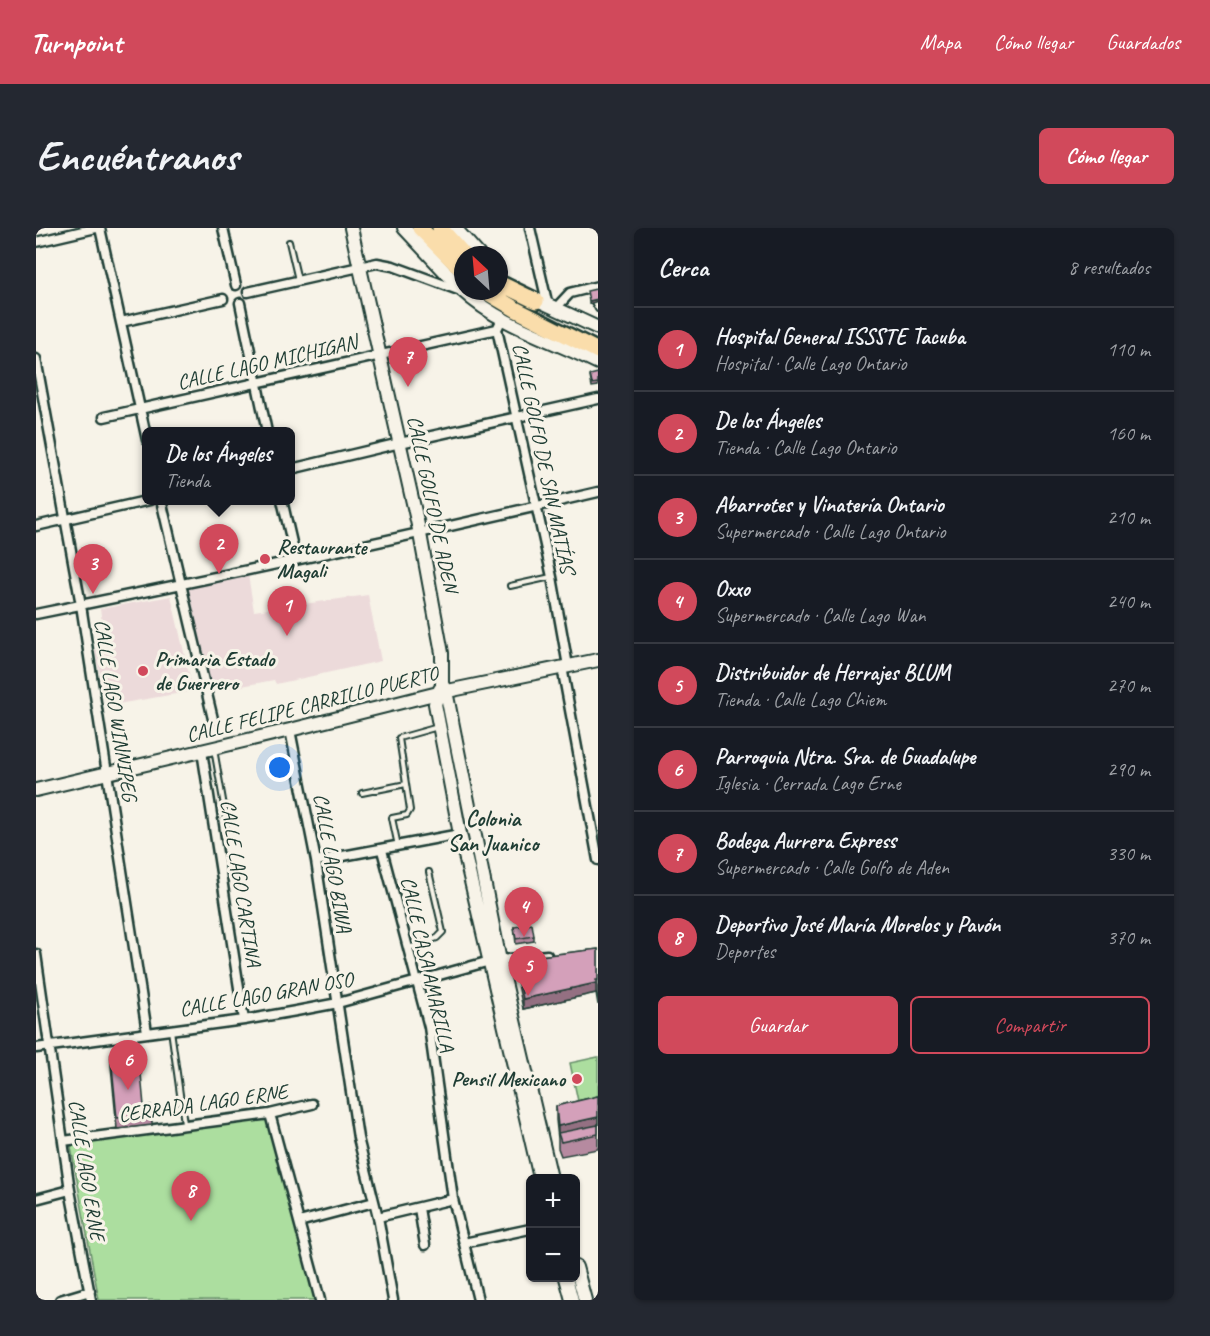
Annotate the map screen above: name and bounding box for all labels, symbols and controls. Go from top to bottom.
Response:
text: Turnpoint [30,25,122,60]
text: Mapa [920,29,961,55]
text: Cómo llegar [994,29,1073,55]
text: Guardados [1106,29,1180,55]
button: Cómo llegar [1039,128,1174,184]
text: Encuéntranos [36,130,238,183]
north arrow [454,246,508,300]
text: Cerca [658,251,708,284]
text: 8 resultados [1068,255,1150,280]
text: Hospital General ISSSTE Tacuba [715,323,965,351]
street label: CALLE LAGO MICHIGAN [175,328,363,395]
text: 1 [673,337,682,362]
text: 110 m [1107,337,1150,362]
pin: 7 [388,338,428,387]
street label: CALLE GOLFO DE SAN MATÍAS [507,341,582,579]
text: Hospital · Calle Lago Ontario [715,351,907,376]
text: De los Ángeles [715,407,821,435]
street label: CALLE GOLFO DE ADEN [402,413,465,598]
text: 2 [673,421,682,446]
text: 160 m [1107,421,1150,446]
popup [142,427,295,505]
text: Tienda · Calle Lago Ontario [715,435,896,460]
text: De los Ángeles [165,440,272,468]
text: Tienda [165,468,210,493]
text: Abarrotes y Vinatería Ontario [715,491,944,519]
text: 3 [673,505,682,530]
text: 210 m [1107,505,1150,530]
text: Supermercado · Calle Lago Ontario [715,519,946,544]
pin: 2 [200,524,238,574]
place label: Restaurante Magali [277,534,368,584]
pin: 3 [74,544,112,594]
marker: Restaurante Magali [258,552,272,566]
text: Oxxo [715,575,750,603]
pin: 1 [268,586,306,636]
text: 4 [673,589,682,614]
text: 240 m [1107,589,1150,614]
text: Supermercado · Calle Lago Wan [715,603,925,628]
street label: CALLE LAGO WINNIPEG [89,617,144,805]
place label: Primaria Estado de Guerrero [155,646,276,696]
text: Distribuidor de Herrajes BLUM [715,659,950,687]
street label: CALLE FELIPE CARRILLO PUERTO [184,660,443,748]
marker: Primaria Estado de Guerrero [136,664,150,678]
text: 5 [673,673,682,698]
text: 270 m [1107,673,1150,698]
text: Tienda · Calle Lago Chiem [715,687,886,712]
text: Parroquia Ntra. Sra. de Guadalupe [715,743,975,771]
your location [265,753,294,782]
text: 6 [673,757,682,782]
text: 290 m [1107,757,1150,782]
text: Iglesia · Cerrada Lago Erne [715,771,901,796]
street label: CALLE LAGO BIWA [308,791,358,935]
street label: CALLE LAGO CARTINA [215,798,267,970]
district label: Colonia San Juanico [448,805,541,858]
text: Bodega Aurrera Express [715,827,896,855]
text: 7 [673,841,682,866]
text: 330 m [1107,841,1150,866]
text: Supermercado · Calle Golfo de Aden [715,855,949,880]
street label: CALLE CASA AMARILLA [395,874,461,1054]
pin: 4 [504,888,544,937]
text: Deportivo José María Morelos y Pavón [715,911,1000,939]
text: 8 [673,925,682,950]
text: 370 m [1107,925,1150,950]
text: Deportes [715,939,775,964]
pin: 5 [508,946,548,996]
street label: CALLE LAGO GRAN OSO [177,966,357,1022]
button: Guardar [658,996,898,1054]
button: Compartir [910,996,1150,1054]
pin: 6 [108,1040,148,1090]
place label: Pensil Mexicano [451,1066,566,1092]
marker: Pensil Mexicano [570,1072,584,1086]
street label: CERRADA LAGO ERNE [117,1078,292,1128]
street label: CALLE LAGO ERNE [63,1098,111,1245]
pin: 8 [172,1172,210,1221]
map controls [526,1174,580,1282]
button: + [526,1174,580,1228]
button: − [526,1228,580,1282]

